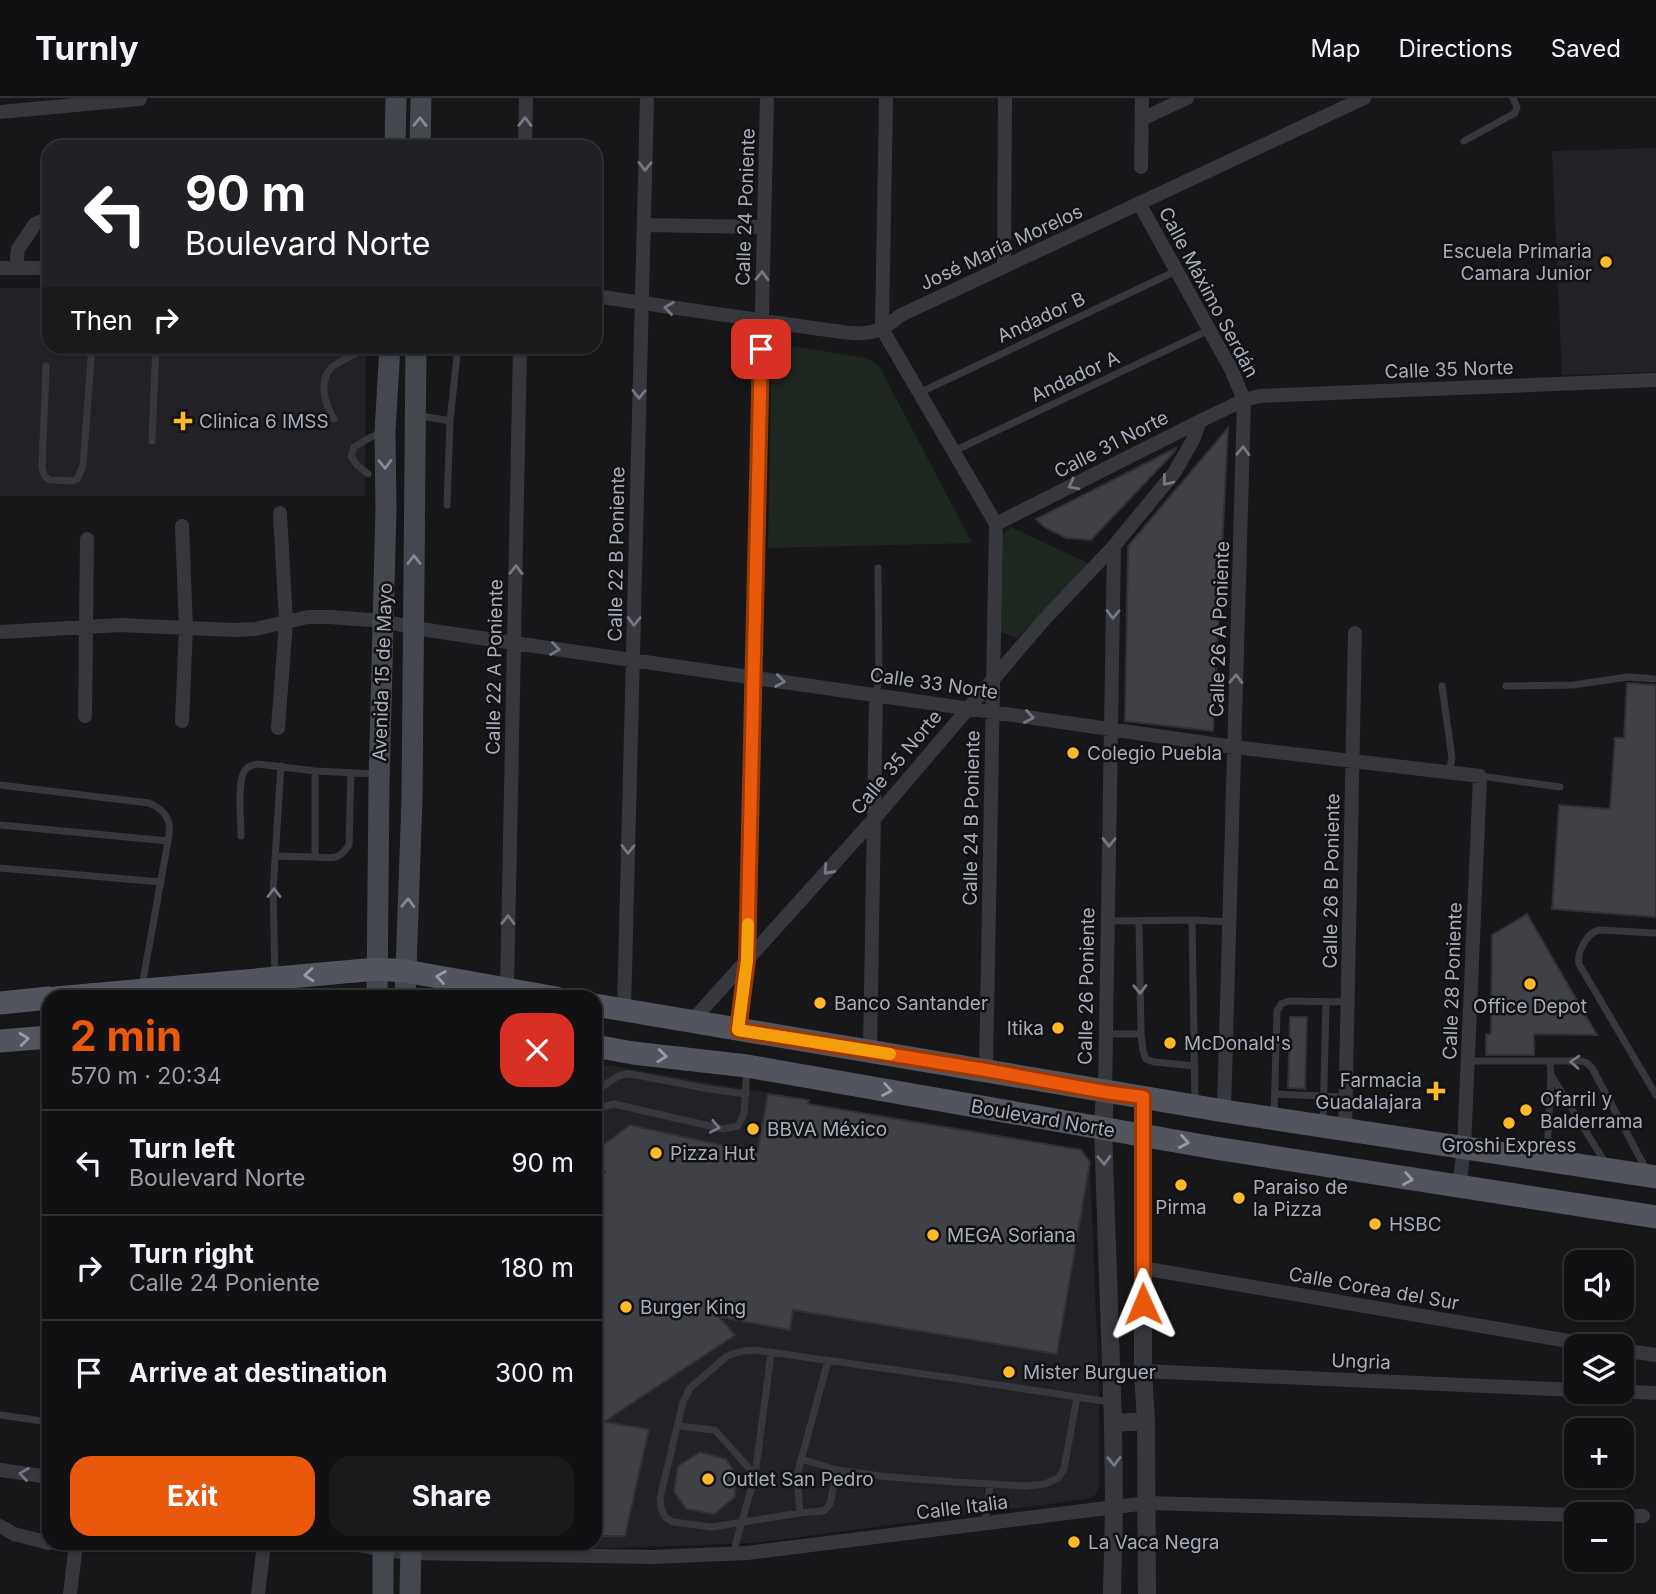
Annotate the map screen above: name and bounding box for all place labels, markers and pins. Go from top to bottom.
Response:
place label: Escuela Primaria Camara Junior [1443,240,1592,285]
marker: Escuela Primaria Camara Junior [1598,254,1614,270]
pin [731,319,791,379]
place label: Clinica 6 IMSS [199,410,329,433]
marker: Clinica 6 IMSS [173,411,193,431]
place label: Colegio Puebla [1087,742,1222,765]
marker: Colegio Puebla [1065,745,1081,761]
marker: Office Depot [1522,976,1538,992]
place label: Banco Santander [834,992,988,1015]
marker: Banco Santander [812,995,828,1011]
place label: Office Depot [1473,995,1587,1018]
place label: Itika [1007,1017,1044,1040]
marker: Itika [1050,1020,1066,1036]
place label: McDonald's [1184,1032,1291,1055]
marker: McDonald's [1162,1035,1178,1051]
place label: Farmacia Guadalajara [1315,1069,1422,1114]
marker: Farmacia Guadalajara [1428,1083,1444,1099]
place label: Ofarril y Balderrama [1540,1088,1643,1133]
marker: Ofarril y Balderrama [1518,1102,1534,1118]
marker: Groshi Express [1501,1115,1517,1131]
place label: BBVA México [767,1118,887,1141]
marker: BBVA México [745,1121,761,1137]
place label: Groshi Express [1441,1134,1577,1157]
place label: Pizza Hut [670,1142,755,1165]
marker: Pizza Hut [648,1145,664,1161]
place label: Paraiso de la Pizza [1253,1176,1348,1221]
marker: Pirma [1173,1177,1189,1193]
marker: Paraiso de la Pizza [1231,1190,1247,1206]
place label: Pirma [1155,1196,1207,1219]
place label: HSBC [1389,1213,1442,1236]
marker: HSBC [1367,1216,1383,1232]
place label: MEGA Soriana [947,1224,1076,1247]
marker: MEGA Soriana [925,1227,941,1243]
place label: Burger King [640,1296,746,1319]
marker: Burger King [618,1299,634,1315]
place label: Mister Burguer [1023,1361,1156,1384]
marker: Mister Burguer [1001,1364,1017,1380]
place label: Outlet San Pedro [722,1468,874,1491]
marker: Outlet San Pedro [700,1471,716,1487]
place label: La Vaca Negra [1088,1531,1220,1554]
marker: La Vaca Negra [1066,1534,1082,1550]

